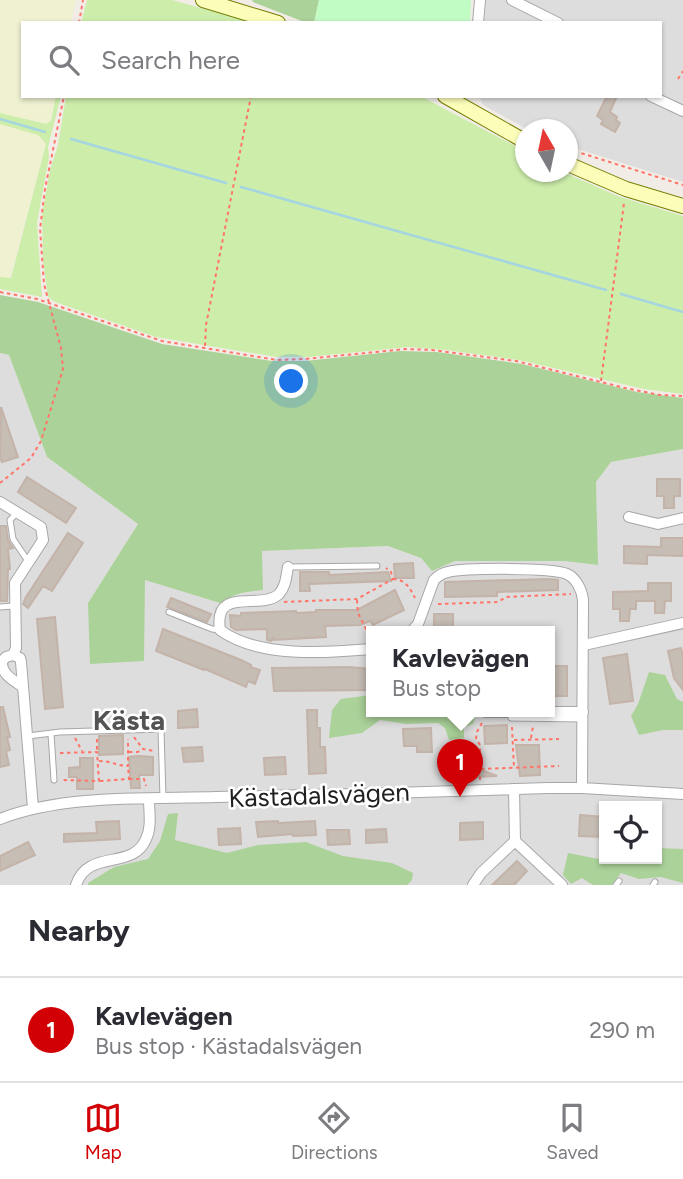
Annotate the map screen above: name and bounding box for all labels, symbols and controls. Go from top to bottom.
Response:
search box [21,21,662,98]
icon: search [45,41,83,79]
text: Search here [101,44,240,76]
north arrow [515,119,578,182]
your location [274,364,308,398]
popup [366,626,555,717]
text: Kavlevägen [392,642,529,674]
text: Bus stop [392,674,481,702]
district label: Kästa [93,703,165,737]
pin: 1 [437,739,483,797]
street label: Kästadalsvägen [228,776,410,814]
map controls [599,801,662,864]
button: locate [599,801,662,864]
text: Nearby [28,912,130,949]
text: Kavlevägen [95,1000,233,1032]
text: 1 [46,1016,56,1044]
text: 290 m [589,1016,655,1044]
text: Bus stop · Kästadalsvägen [95,1032,362,1060]
tab: Map [84,1099,122,1164]
tab: Directions [291,1099,378,1164]
tab: Saved [546,1099,599,1164]

